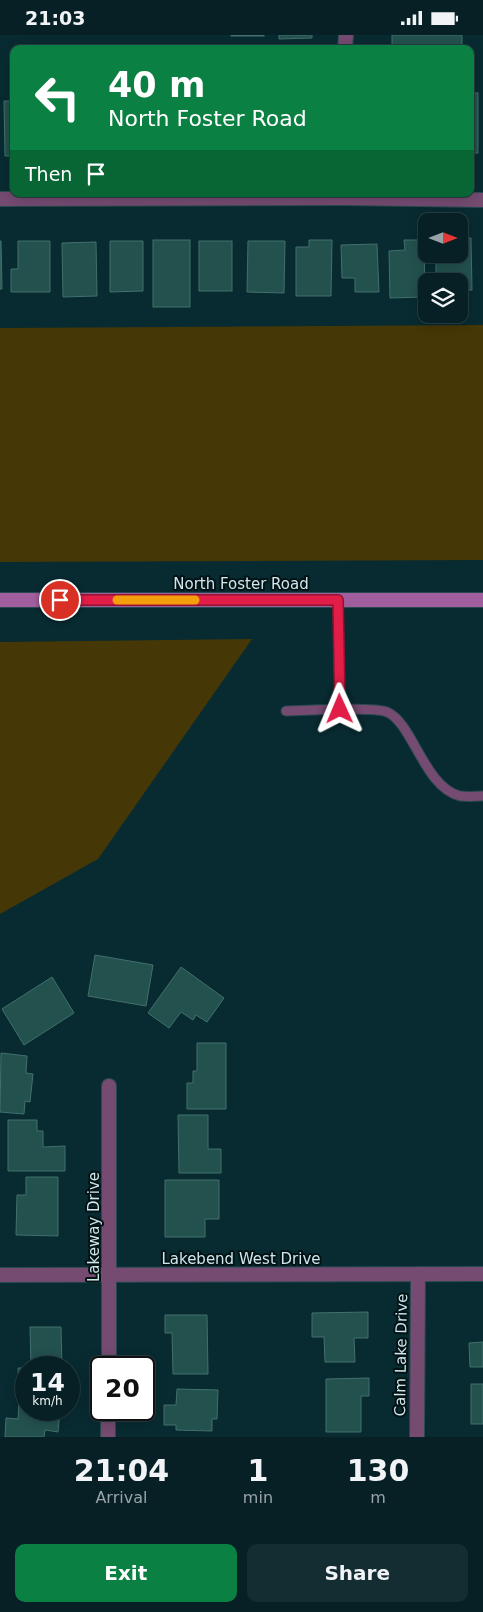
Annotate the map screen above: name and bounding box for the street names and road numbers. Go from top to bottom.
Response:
street label: North Foster Road [173,575,309,593]
street label: Lakeway Drive [85,1172,103,1282]
street label: Lakebend West Drive [161,1250,321,1268]
street label: Calm Lake Drive [391,1293,411,1417]

